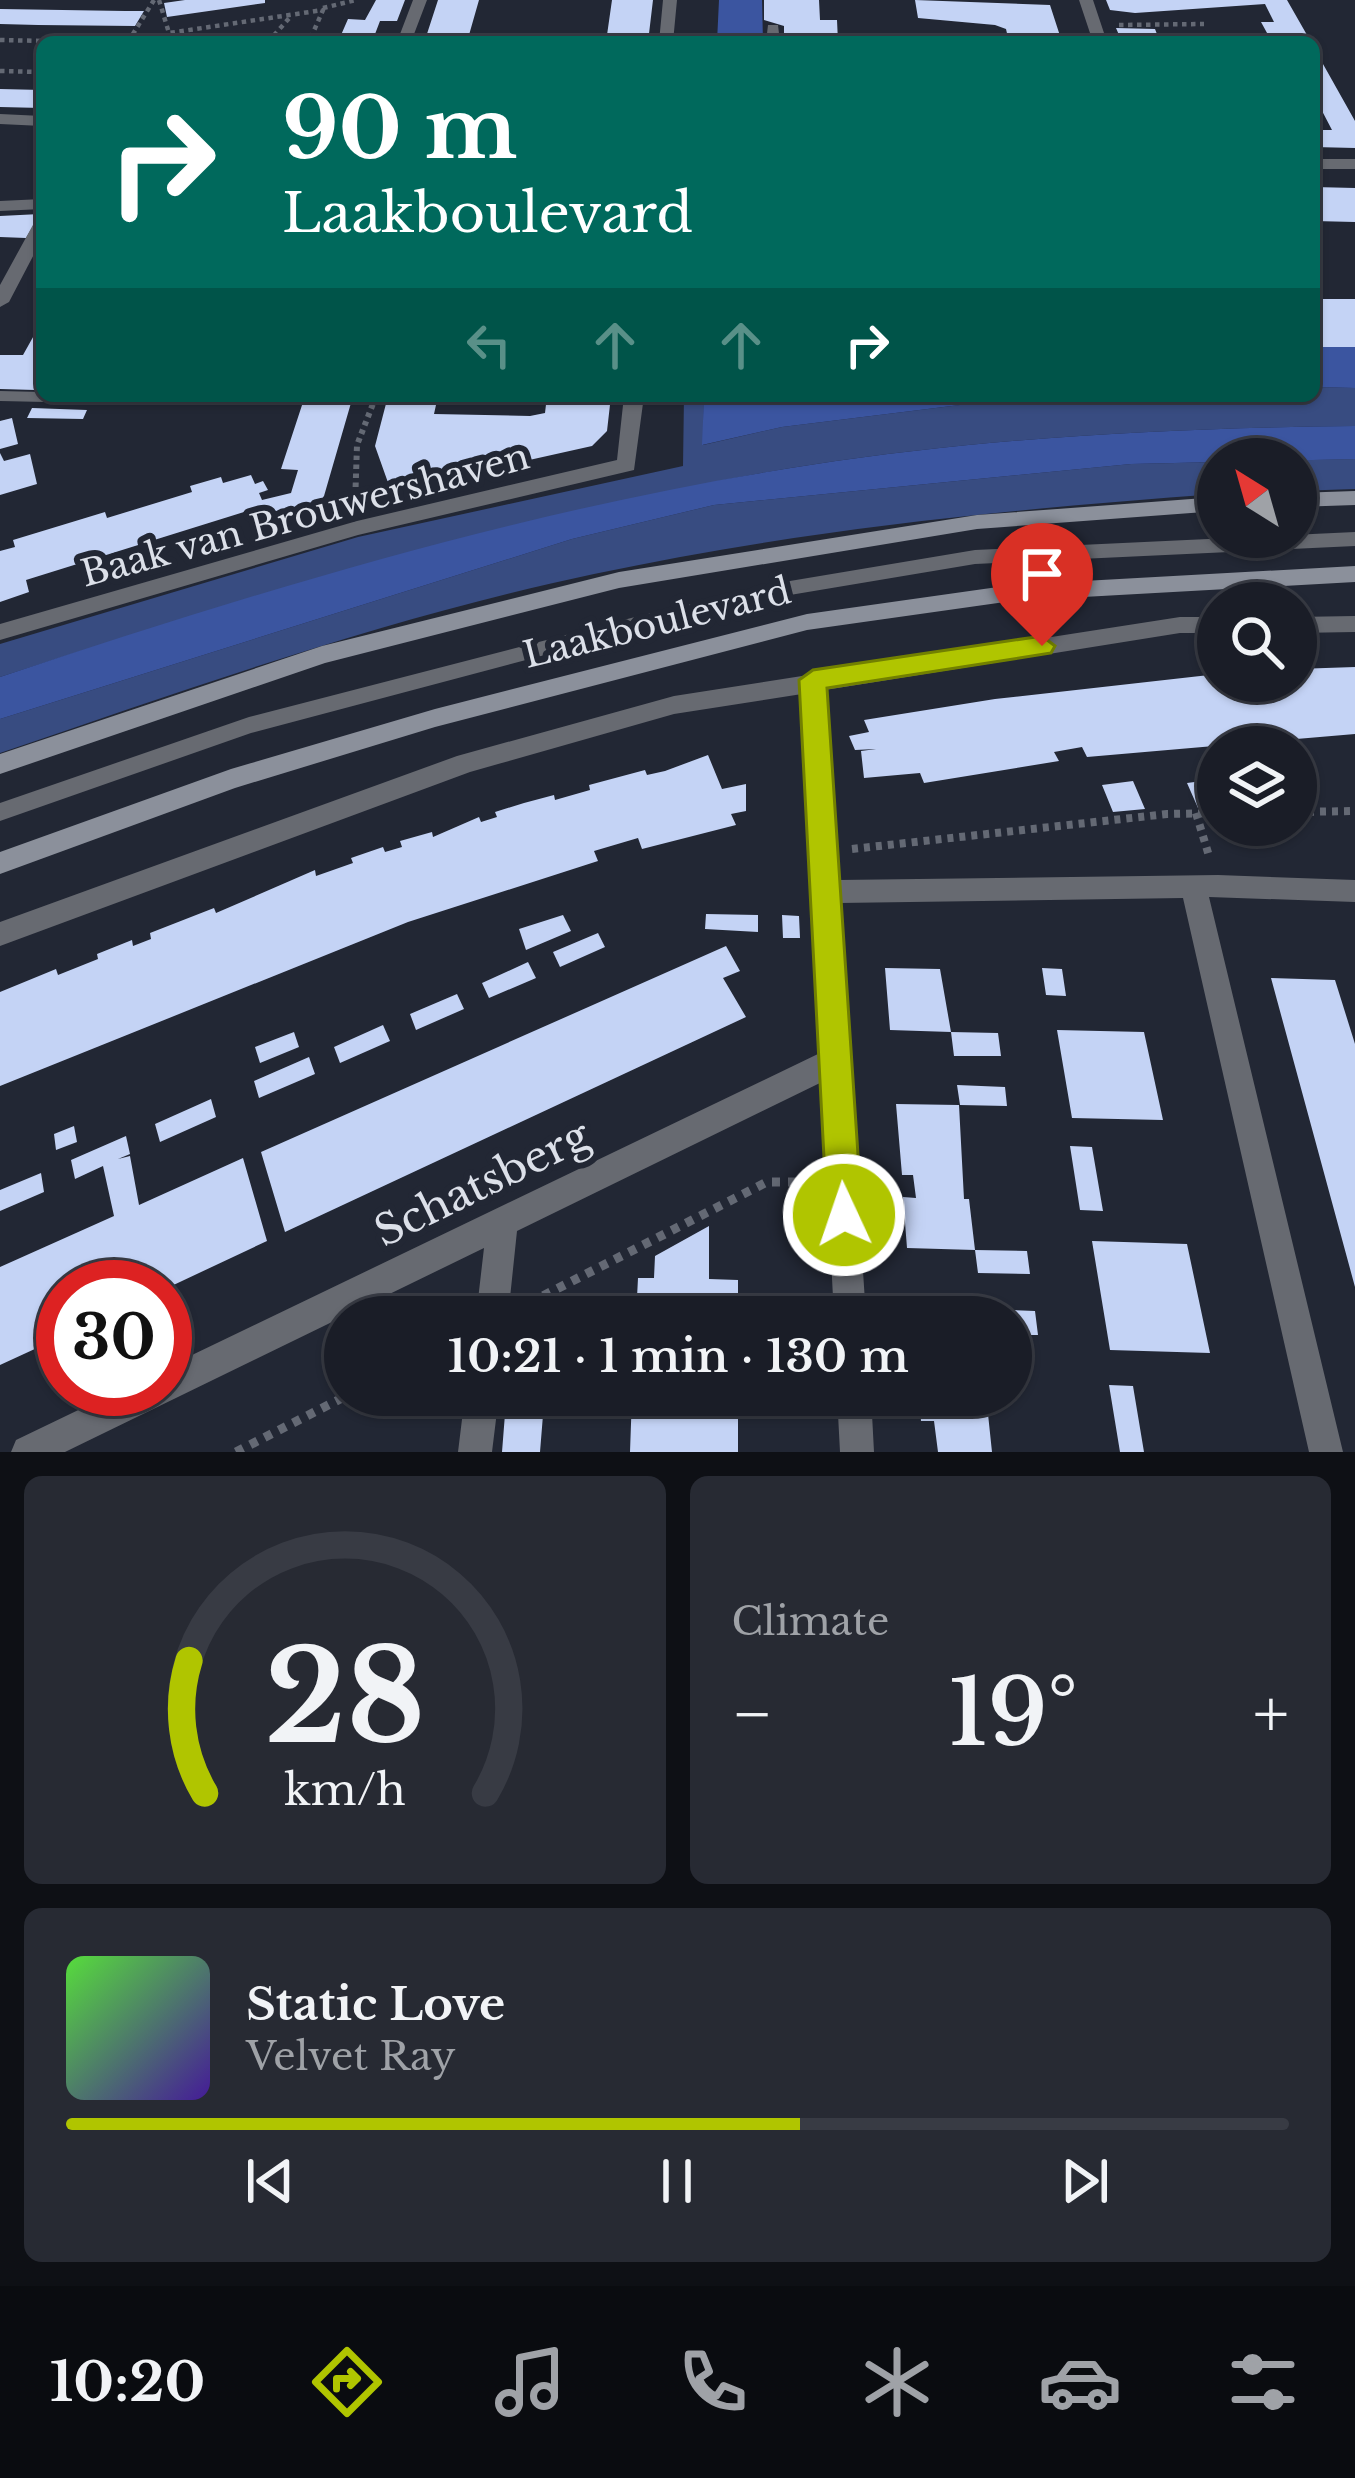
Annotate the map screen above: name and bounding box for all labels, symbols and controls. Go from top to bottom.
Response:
text: 90 m [282,77,517,181]
icon: right [84,84,240,240]
text: Laakboulevard [282,180,693,247]
icon: left [456,312,522,378]
icon: ahead [582,312,648,378]
icon: ahead [708,312,774,378]
icon: right [834,312,900,378]
street label: Baak van Brouwershaven [76,433,534,597]
north arrow [1197,438,1317,558]
map controls [1197,438,1317,846]
pin [991,523,1093,646]
icon: arrive [1009,541,1075,607]
street label: Laakboulevard [519,568,795,678]
button: search [1197,582,1317,702]
button: layers [1197,726,1317,846]
street label: Schatsberg [366,1108,599,1258]
position arrow [781,1152,907,1278]
speed limit sign: 30 [36,1260,192,1416]
text: 10:21 · 1 min · 130 m [447,1328,909,1384]
text: Climate [732,1597,889,1646]
text: 28 [264,1621,425,1776]
text: 19° [948,1658,1078,1769]
text: − [732,1673,773,1755]
text: + [1253,1673,1289,1755]
text: km/h [284,1763,406,1817]
text: Static Love [246,1976,505,2032]
text: Velvet Ray [246,2032,456,2081]
icon: previous [237,2148,303,2214]
icon: pause [644,2148,710,2214]
icon: next [1052,2148,1118,2214]
icon: directions [305,2340,389,2424]
icon: music [488,2340,572,2424]
icon: phone [671,2340,755,2424]
icon: climate [855,2340,939,2424]
icon: car [1038,2340,1122,2424]
icon: filters [1221,2340,1305,2424]
text: 10:20 [50,2349,205,2416]

